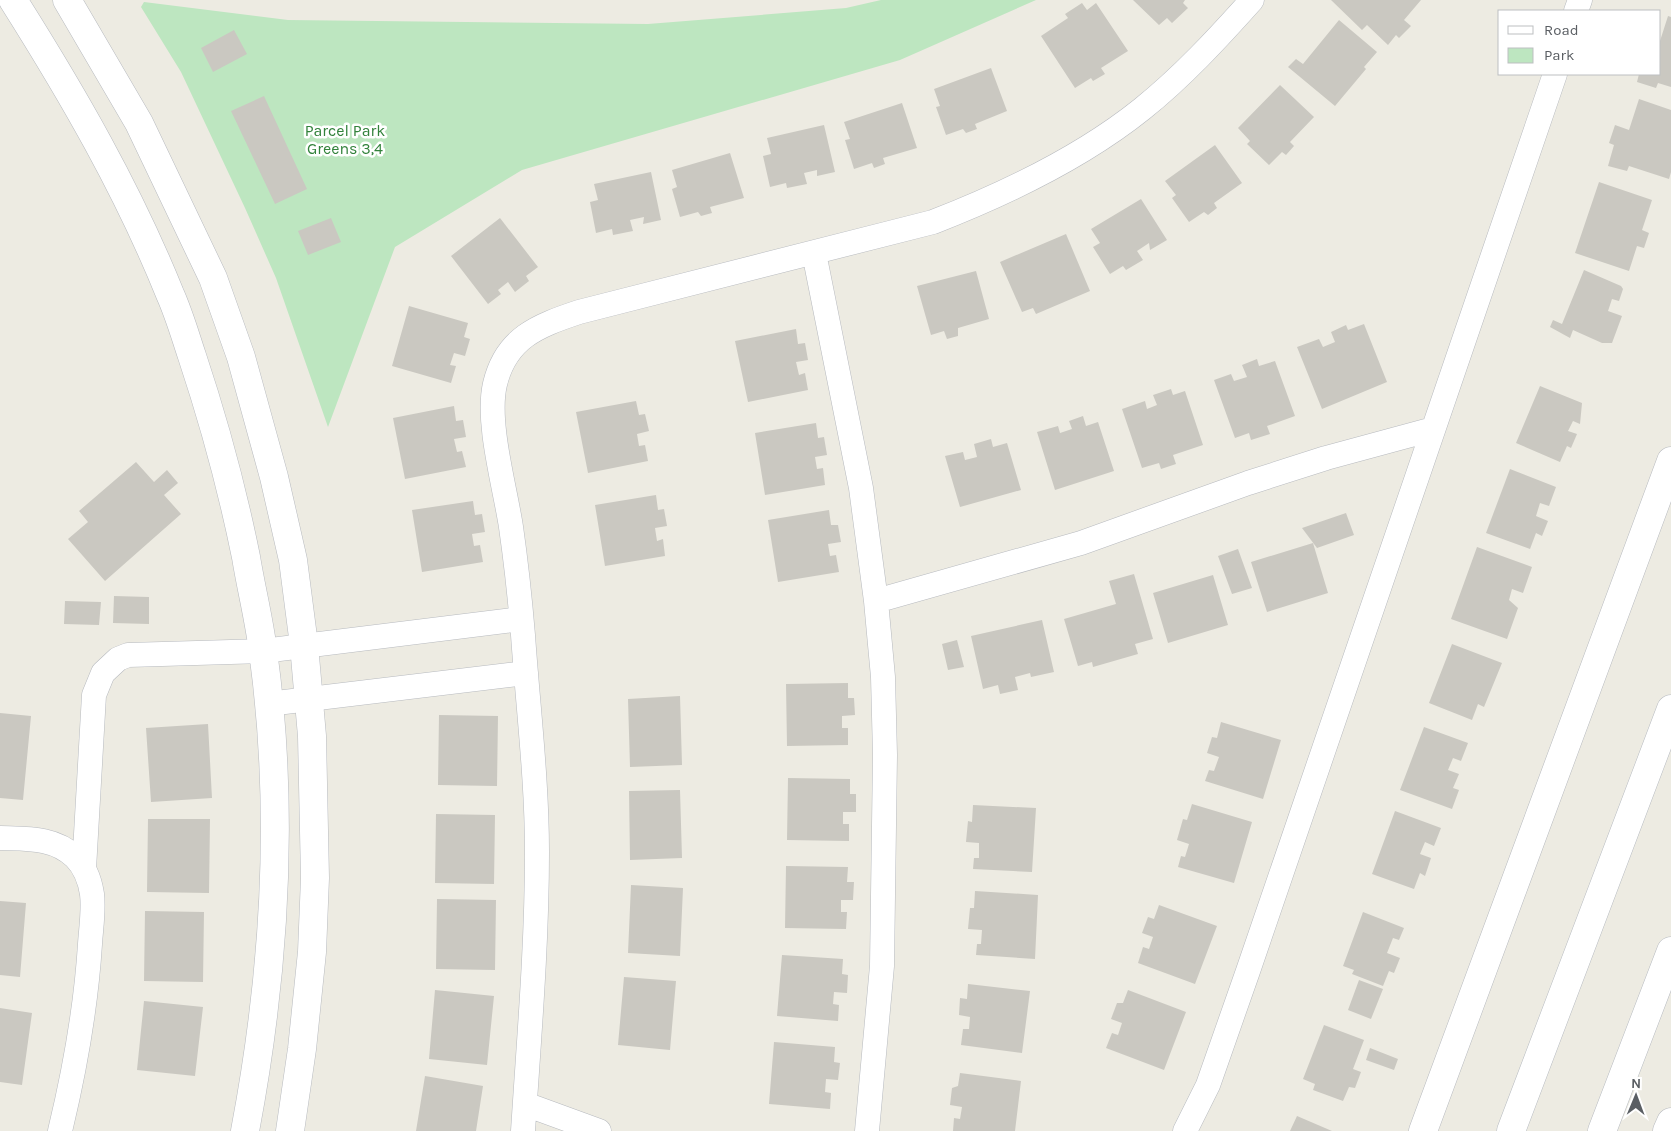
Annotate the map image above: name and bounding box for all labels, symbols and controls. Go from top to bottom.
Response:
legend [1498,10,1661,75]
text: Road [1544,21,1579,39]
text: Park [1544,46,1574,64]
park label: Parcel Park Greens 3,4 [305,121,385,158]
north arrow [1611,1071,1661,1121]
text: N [1631,1075,1641,1092]

